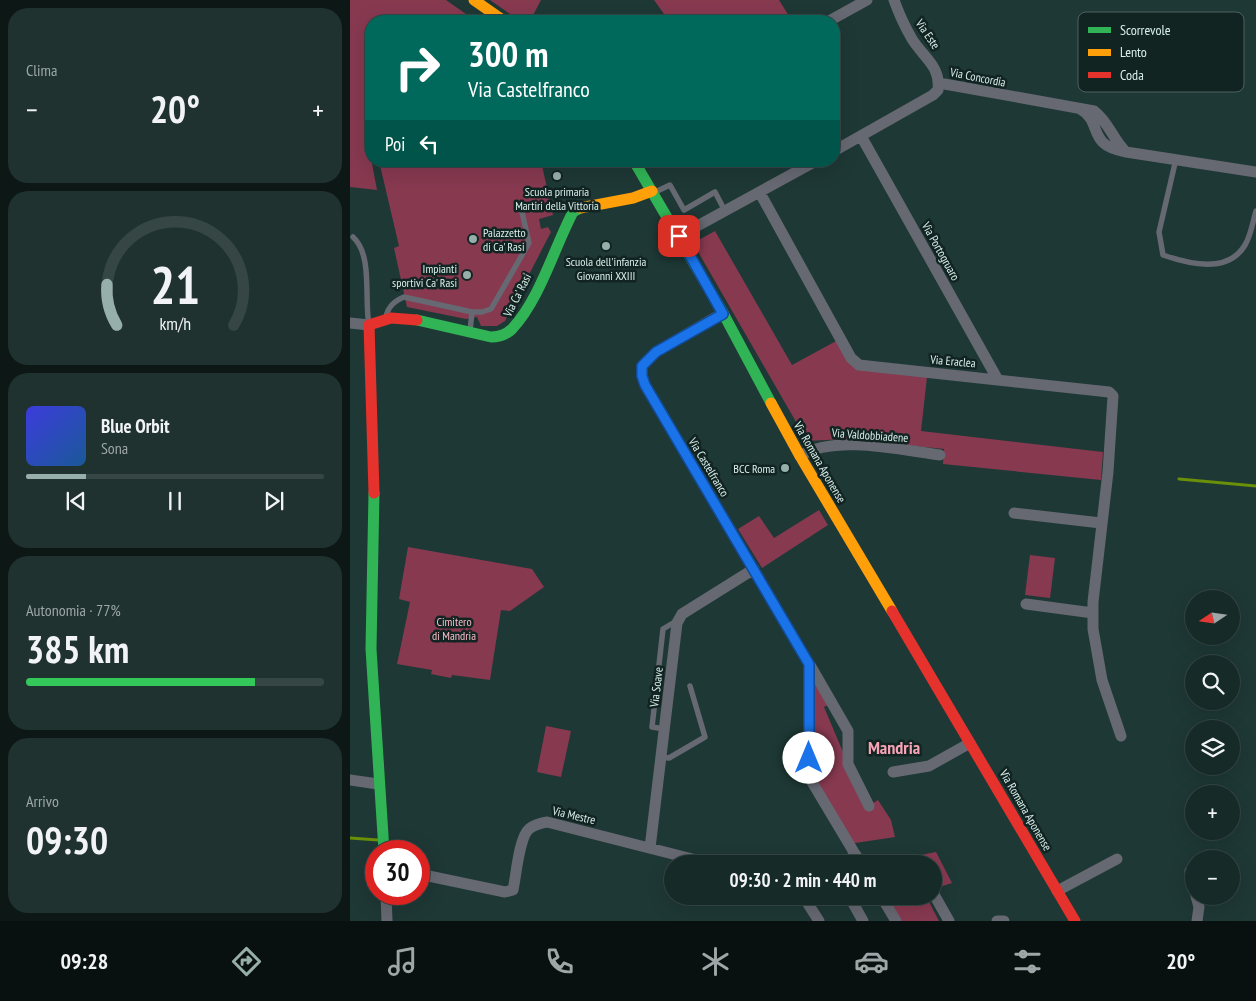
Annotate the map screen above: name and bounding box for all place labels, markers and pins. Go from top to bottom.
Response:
marker: Scuola primaria Martiri della Vittoria [551,170,563,182]
place label: Scuola primaria Martiri della Vittoria [515,184,599,213]
pin [658,215,700,257]
place label: Palazzetto di Ca' Rasi [483,225,526,254]
marker: Palazzetto di Ca' Rasi [467,233,479,245]
marker: Scuola dell'infanzia Giovanni XXIII [600,240,612,252]
place label: Scuola dell'infanzia Giovanni XXIII [566,254,646,283]
place label: Impianti sportivi Ca' Rasi [392,261,457,290]
marker: Impianti sportivi Ca' Rasi [461,269,473,281]
place label: BCC Roma [733,461,775,476]
marker: BCC Roma [779,462,791,474]

